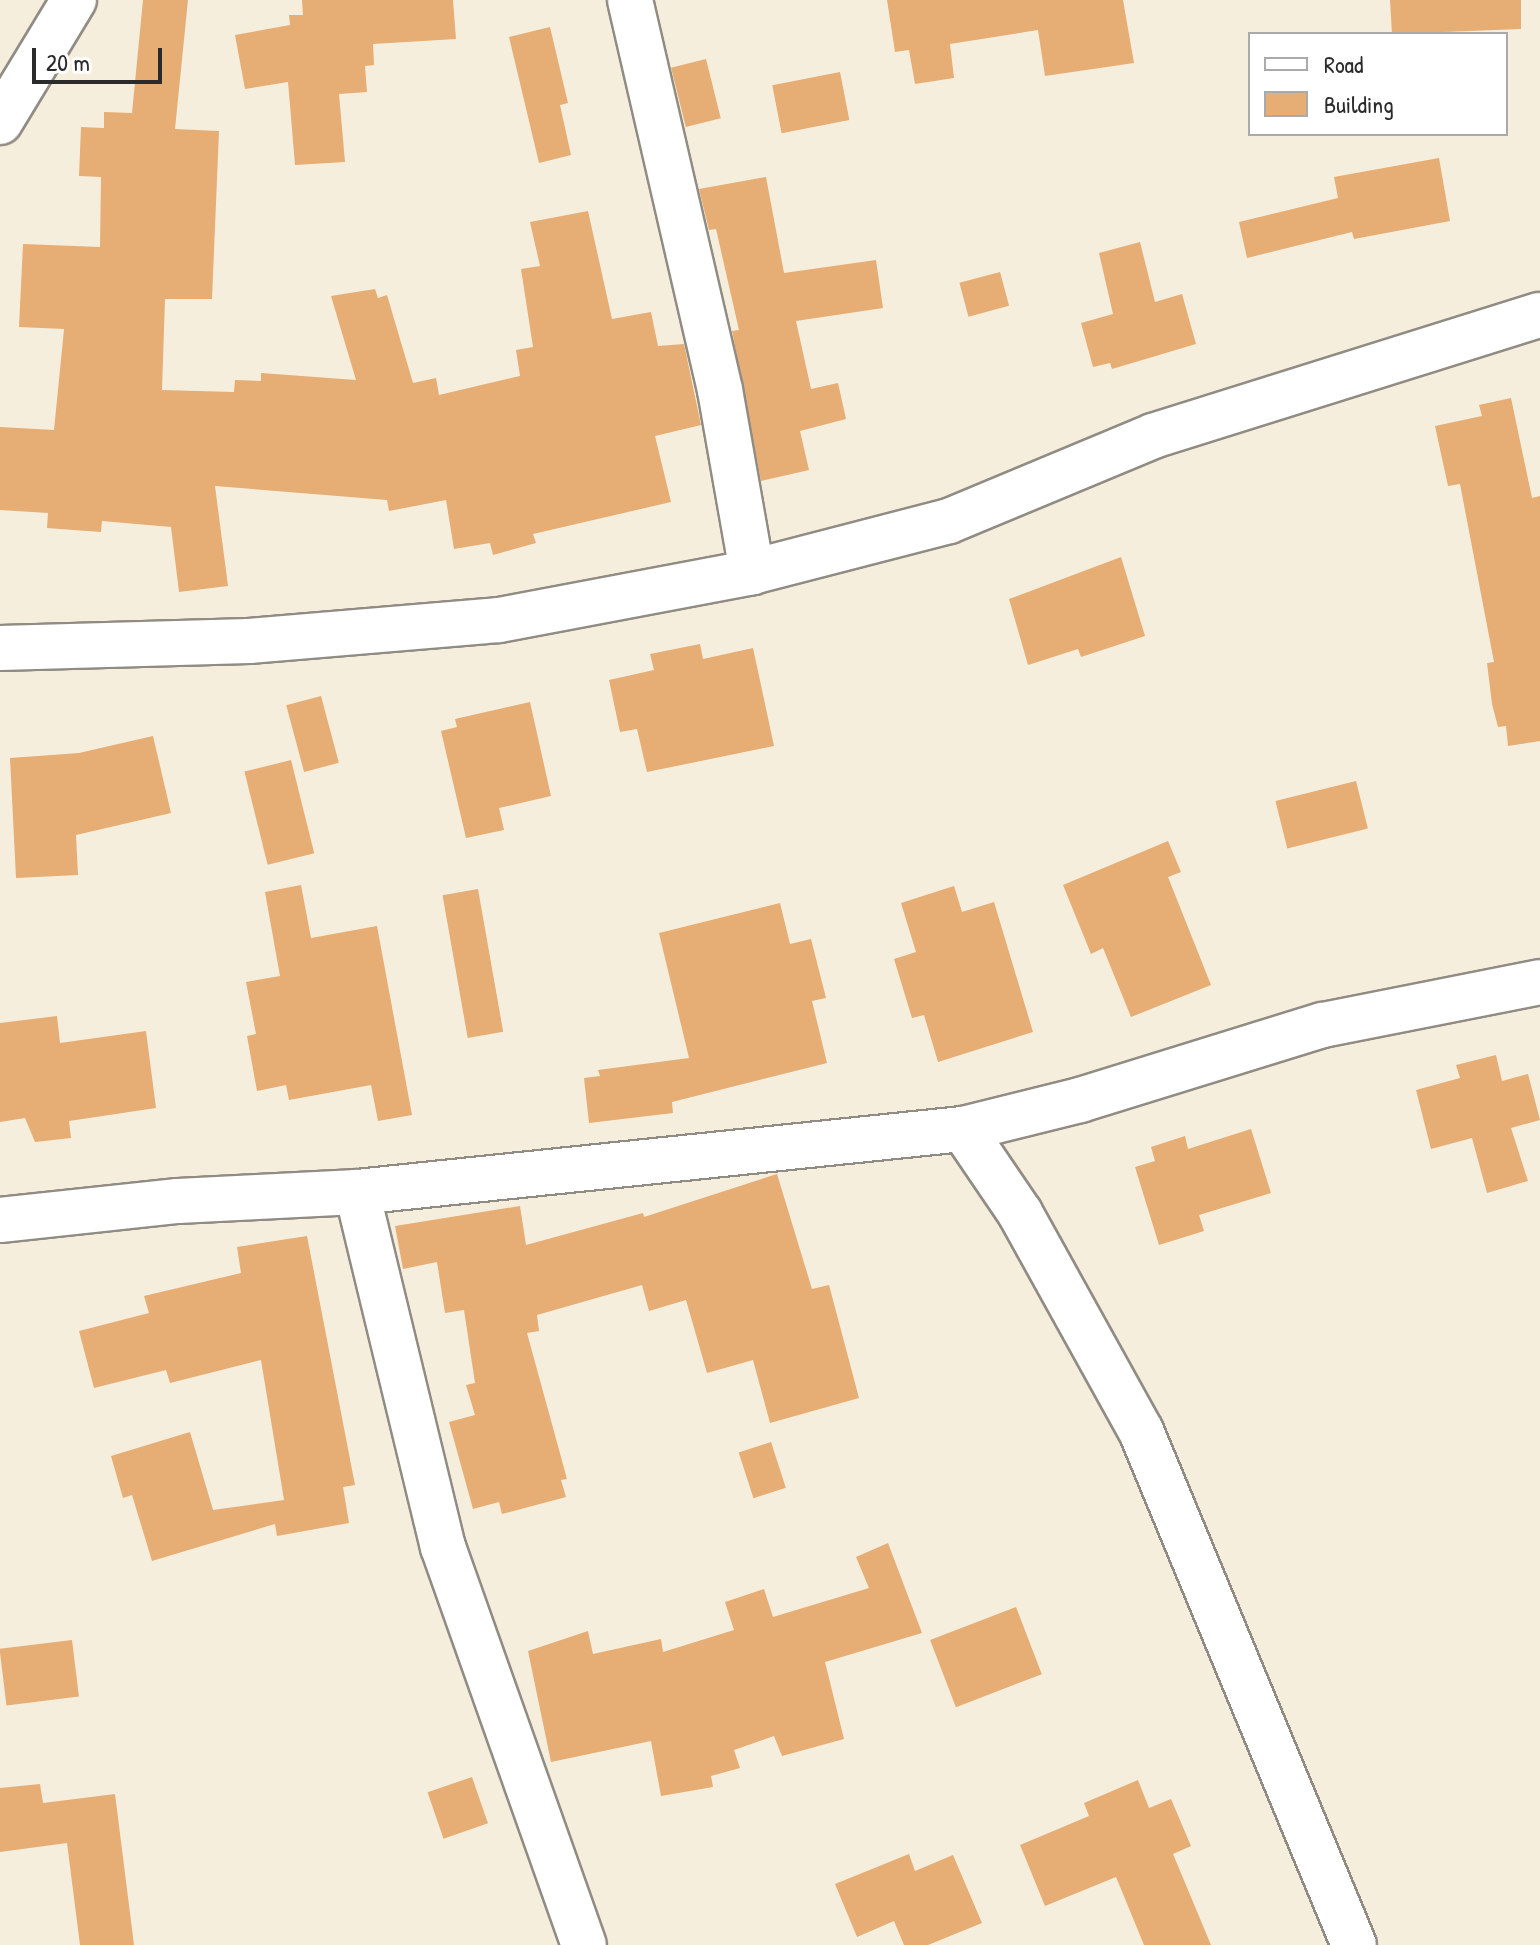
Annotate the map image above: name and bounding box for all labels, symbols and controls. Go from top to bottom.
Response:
scale bar [36,32,166,82]
legend [1248,32,1508,136]
text: 20 m [46,46,90,78]
text: Road [1324,48,1363,80]
text: Building [1324,88,1394,120]

